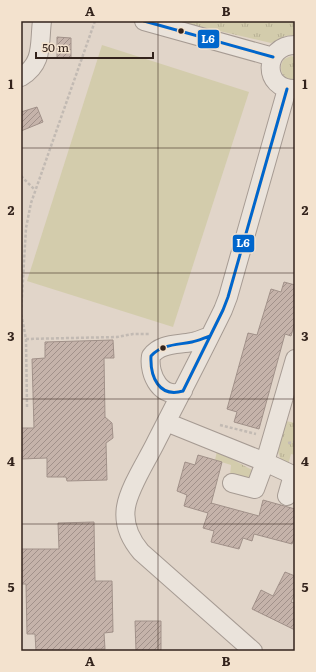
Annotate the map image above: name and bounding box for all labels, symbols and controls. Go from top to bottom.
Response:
text: A [85,1,95,20]
text: B [222,1,231,20]
unlabelled marker [176,26,186,36]
line badge: L6 [197,29,220,49]
text: L6 [201,30,215,46]
scale bar [36,34,153,60]
text: 50 m [42,38,69,56]
text: 1 [8,74,14,93]
text: 1 [302,74,308,93]
text: 2 [8,200,15,219]
text: 2 [302,200,309,219]
line badge: L6 [232,234,255,253]
text: L6 [236,234,250,250]
text: 3 [7,326,15,345]
text: 3 [301,326,309,345]
unlabelled marker [158,343,168,353]
text: 4 [7,451,15,470]
text: 4 [301,451,309,470]
text: 5 [7,577,15,596]
text: 5 [301,577,309,596]
text: A [85,651,95,670]
text: B [222,651,231,670]

